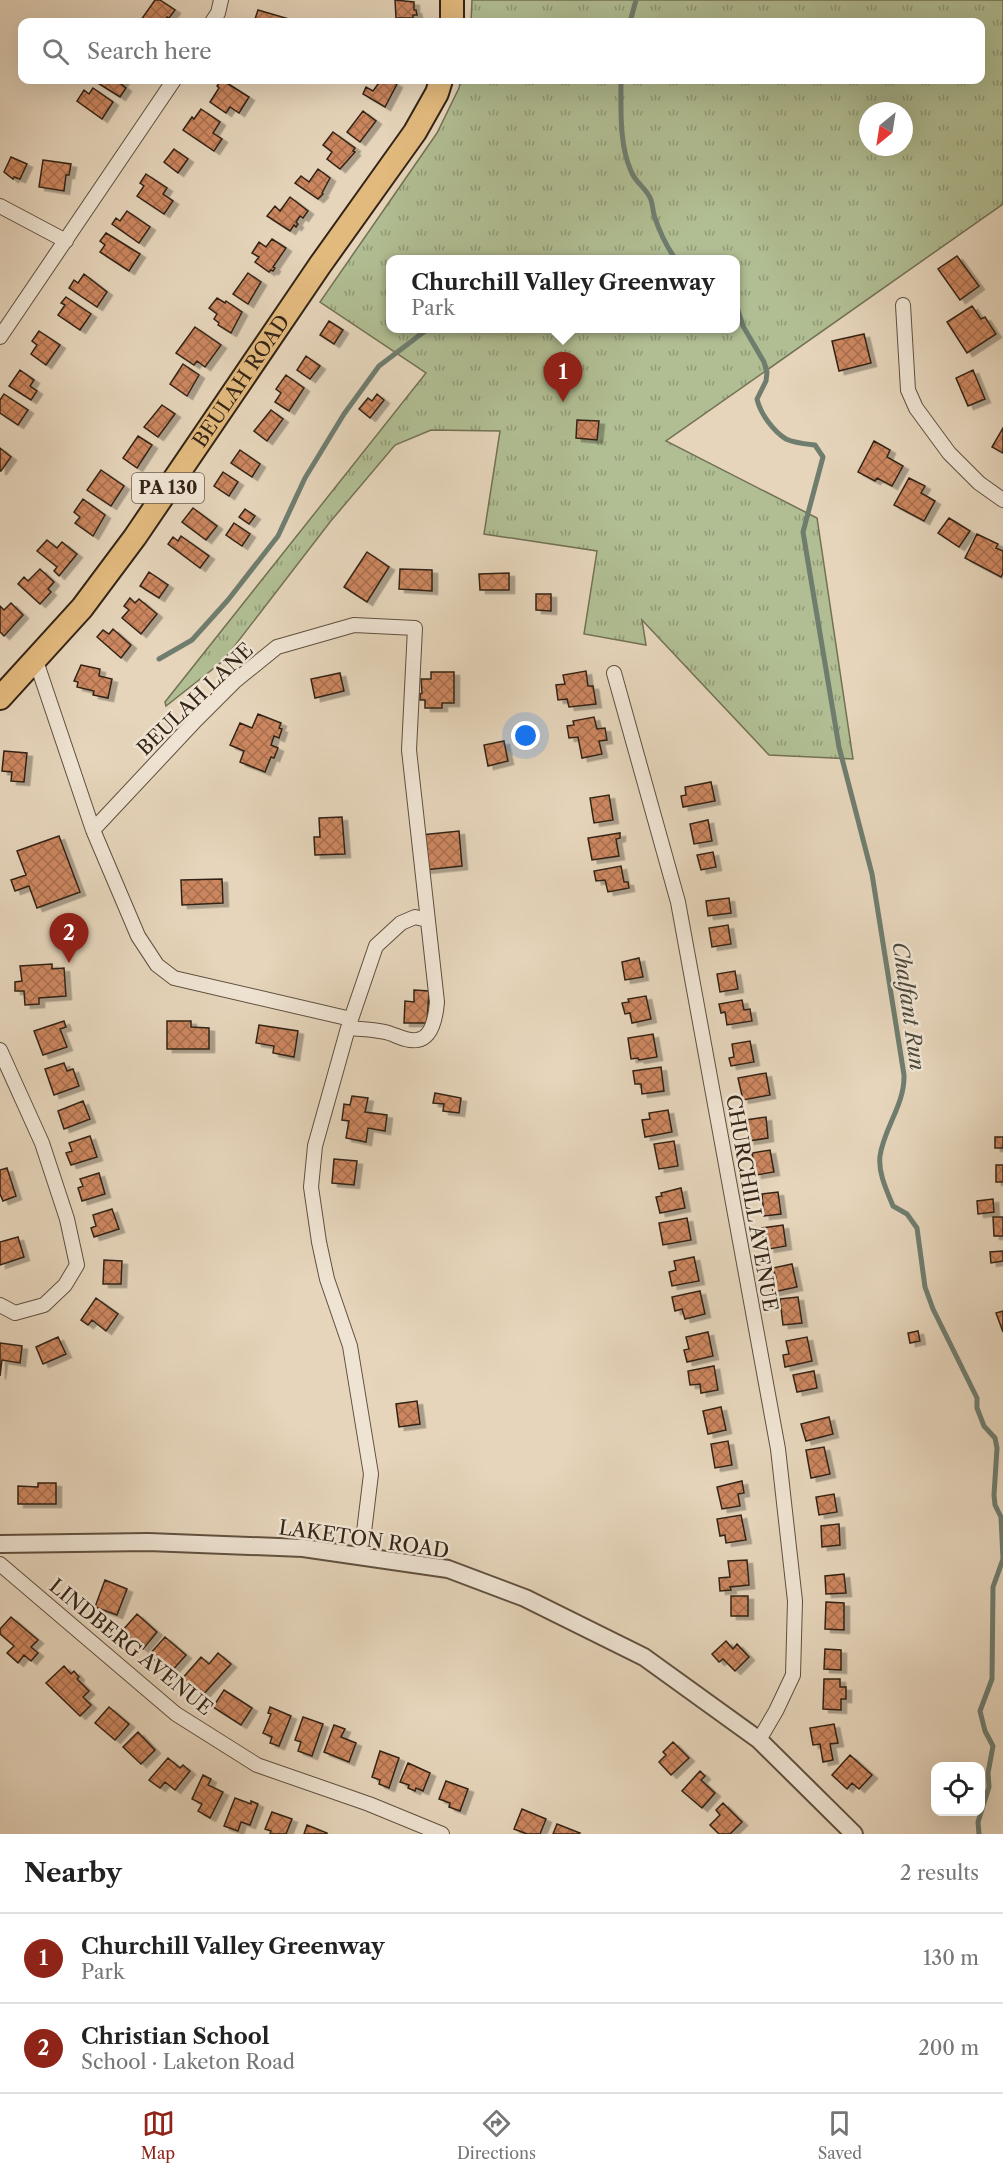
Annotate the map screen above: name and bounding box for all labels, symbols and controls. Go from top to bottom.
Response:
search box [18,18,985,84]
icon: search [39,35,72,68]
text: Search here [87,38,212,65]
north arrow [859,102,913,156]
popup [386,255,740,333]
text: Churchill Valley Greenway [411,269,715,296]
text: Park [411,296,455,320]
street label: BEULAH ROAD [188,310,295,452]
pin: 1 [544,352,582,402]
road number: PA 130 [132,473,204,503]
street label: BEULAH LANE [132,638,258,760]
your location [511,721,540,750]
pin: 2 [50,914,88,963]
water label: Chalfant Run [888,940,930,1072]
street label: CHURCHILL AVENUE [721,1093,783,1313]
street label: LAKETON ROAD [277,1515,451,1563]
street label: LINDBERG AVENUE [45,1574,217,1720]
map controls [931,1762,985,1816]
button: locate [931,1762,985,1816]
text: Nearby [24,1857,122,1889]
text: 2 results [900,1861,979,1885]
text: Churchill Valley Greenway [81,1933,385,1960]
text: 1 [39,1946,48,1970]
text: 130 m [923,1946,979,1970]
text: Park [81,1960,124,1984]
text: Christian School [81,2023,269,2050]
text: 2 [38,2036,49,2060]
text: 200 m [918,2036,979,2060]
text: School · Laketon Road [81,2050,295,2074]
tab: Map [141,2107,175,2163]
tab: Directions [457,2107,536,2163]
tab: Saved [818,2107,862,2163]

